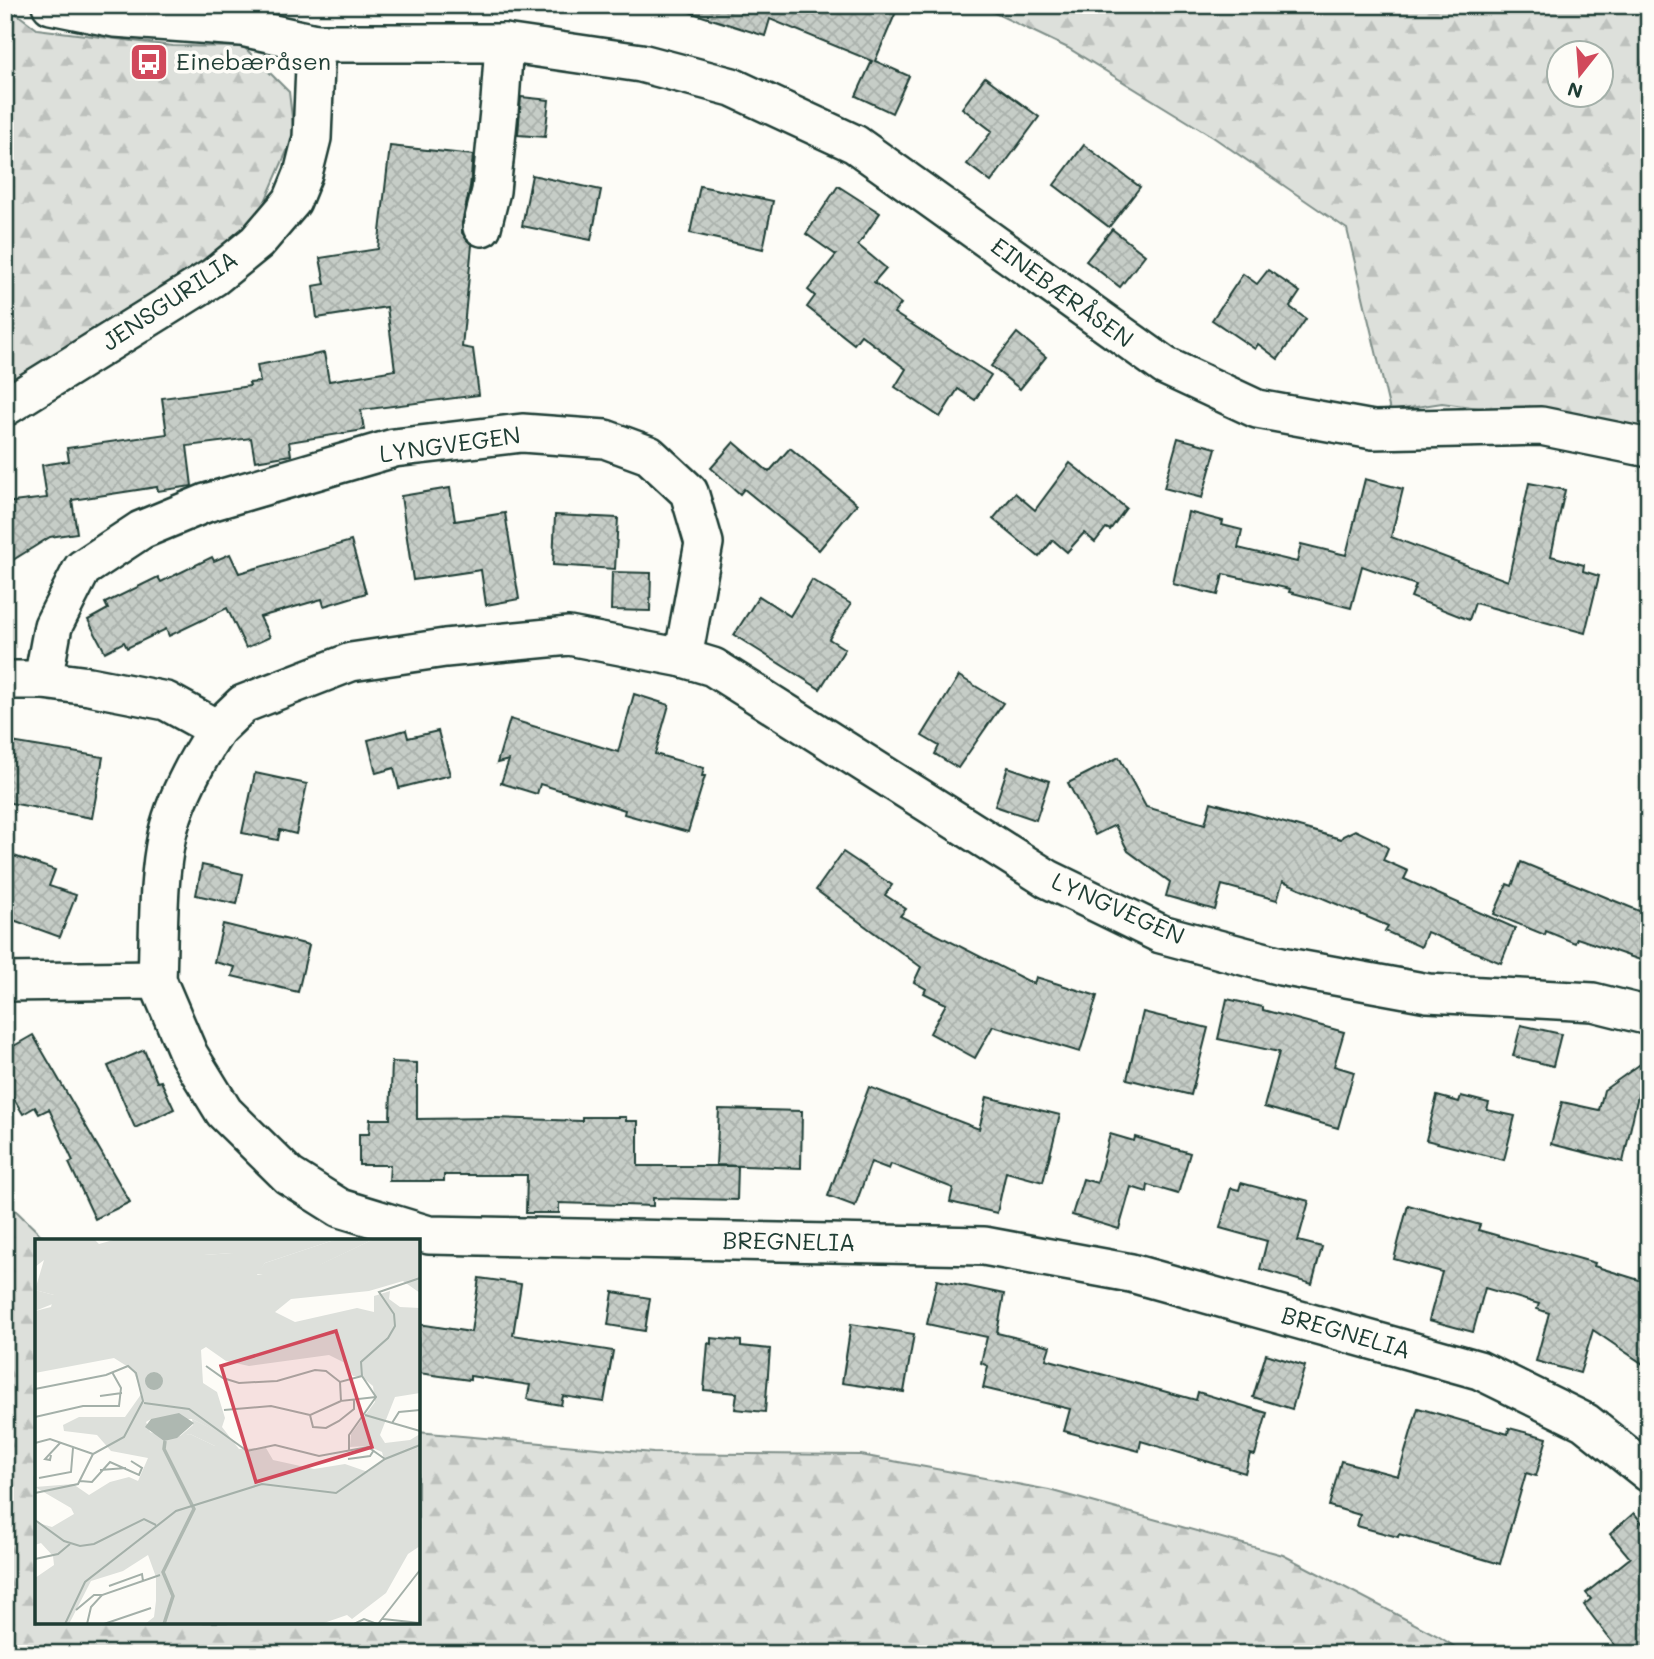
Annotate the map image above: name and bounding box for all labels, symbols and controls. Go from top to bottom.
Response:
north arrow [1546,38,1616,108]
bus stop icon: Einebæråsen [128,41,170,83]
place label: Einebæråsen [176,45,331,76]
text: N [1564,77,1585,105]
street label: EINEBÆRÅSEN [986,230,1140,354]
street label: JENSGURILIA [95,243,243,357]
street label: LYNGVEGEN [377,418,522,469]
street label: LYNGVEGEN [1047,865,1190,951]
street label: BREGNELIA [722,1224,856,1257]
inset map [35,1239,420,1624]
street label: BREGNELIA [1278,1298,1415,1365]

